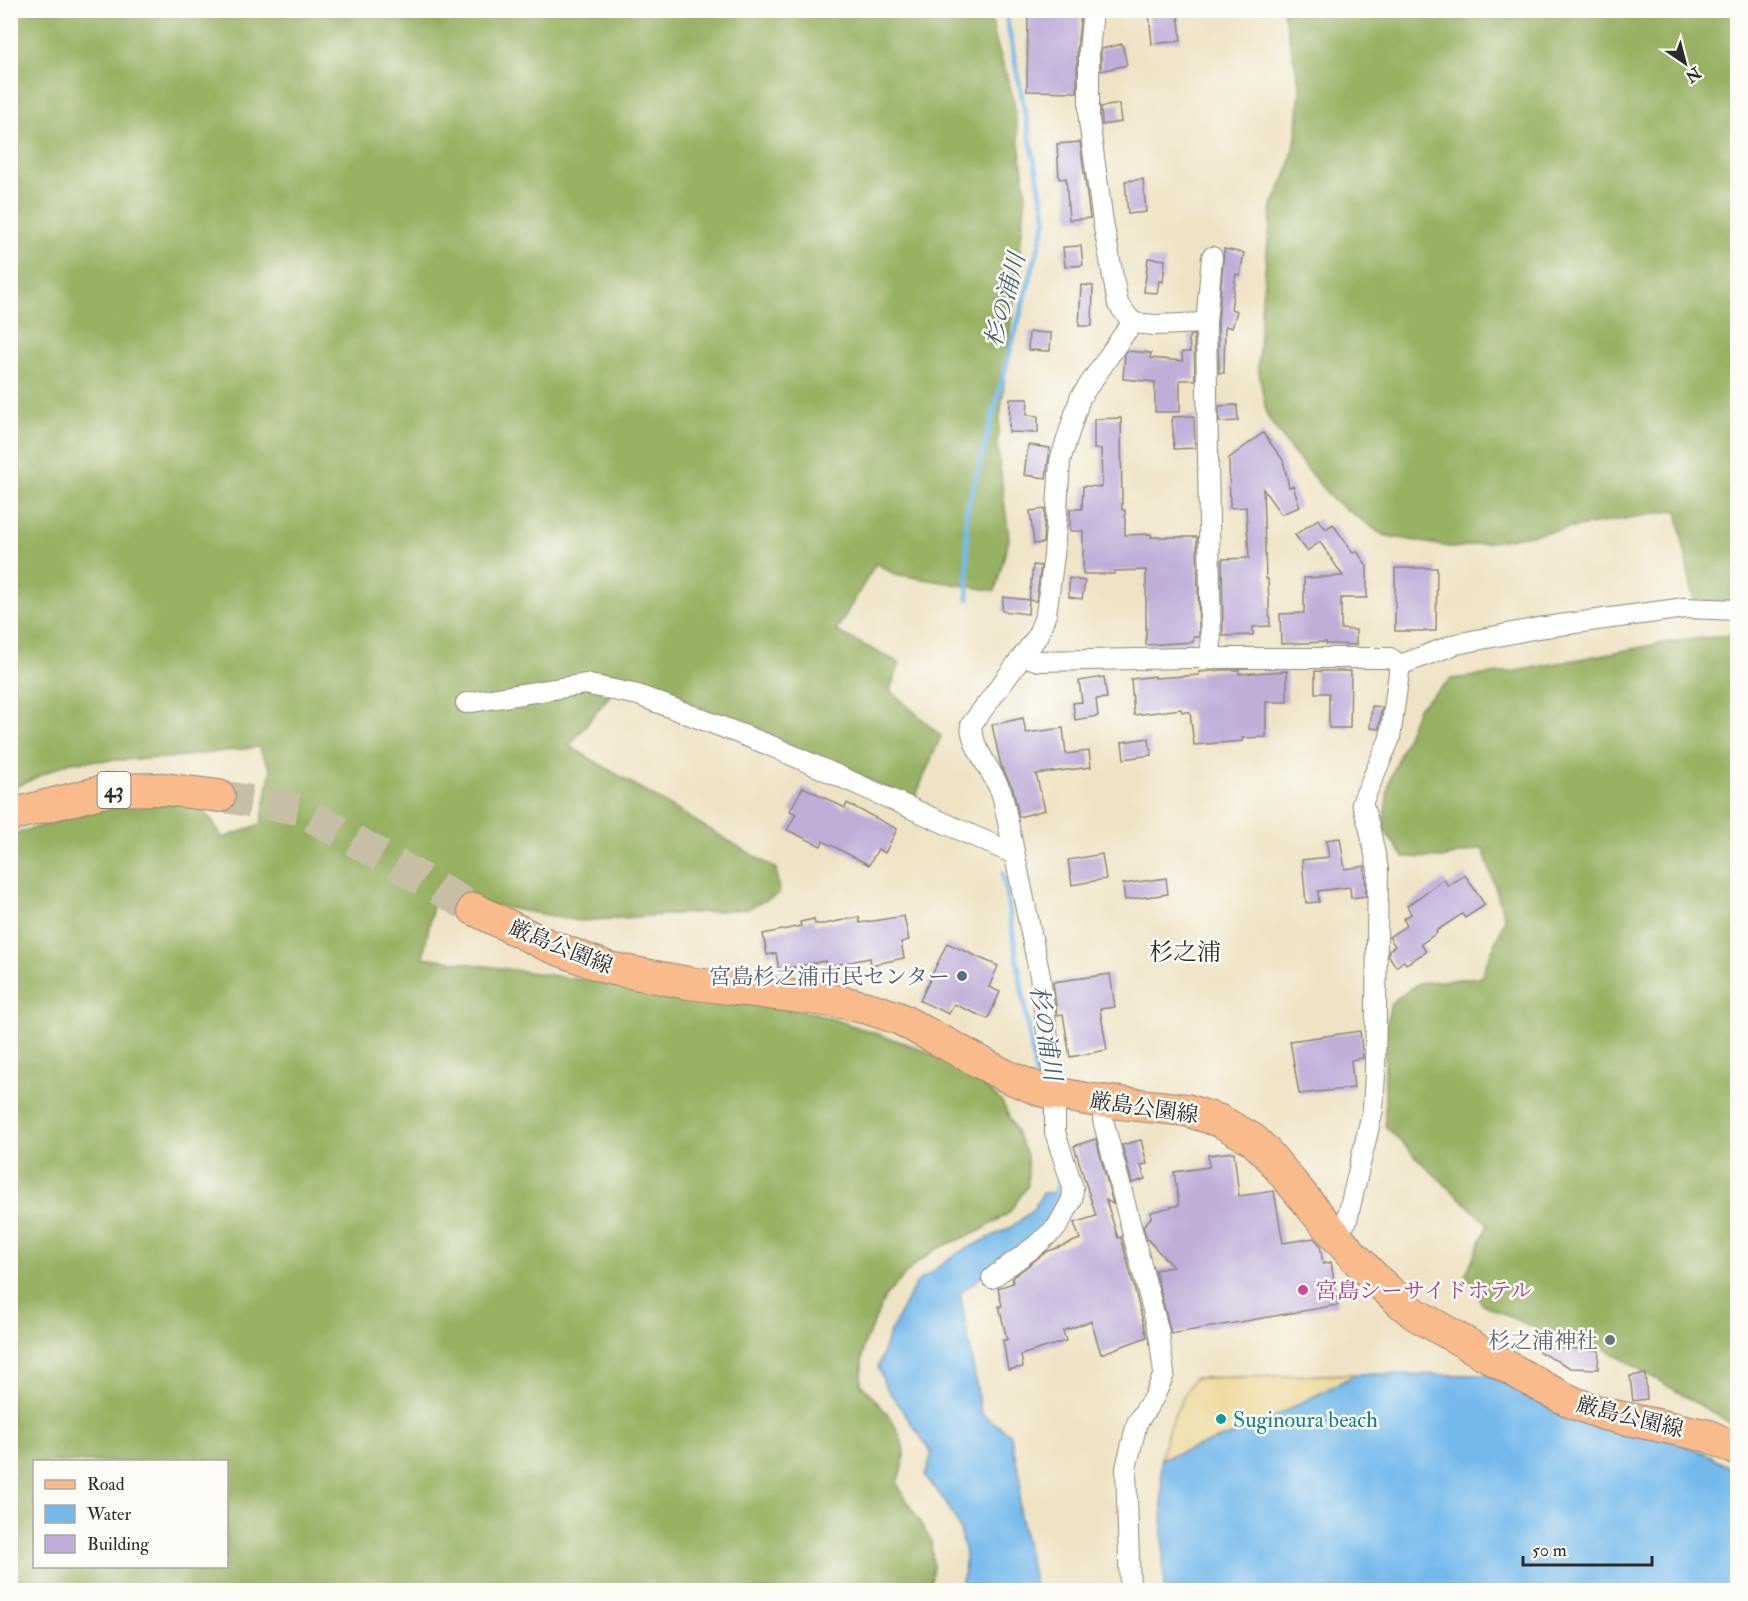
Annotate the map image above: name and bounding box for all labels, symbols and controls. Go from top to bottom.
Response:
north arrow [1655,33,1715,93]
text: N [1681,62,1705,87]
water label: 杉の浦川 [978,247,1034,351]
road number: 43 [98,772,130,808]
street label: 厳島公園線 [504,913,617,981]
district label: 杉之浦 [1149,937,1221,968]
place label: 宮島杉之浦市民センター [709,963,950,991]
marker: 宮島杉之浦市民センター [955,969,969,983]
water label: 杉の浦川 [1023,983,1069,1086]
street label: 厳島公園線 [1087,1086,1200,1130]
place label: 宮島シーサイドホテル [1315,1277,1532,1305]
marker: 宮島シーサイドホテル [1296,1283,1310,1297]
place label: 杉之浦神社 [1488,1327,1598,1355]
marker: 杉之浦神社 [1603,1333,1617,1347]
street label: 厳島公園線 [1573,1390,1687,1444]
place label: Suginoura beach [1233,1406,1378,1434]
marker: Suginoura beach [1214,1412,1228,1426]
legend [33,1460,228,1568]
text: Road [87,1473,125,1496]
text: Water [86,1503,131,1526]
scale bar [1523,1529,1652,1567]
text: Building [87,1533,150,1556]
text: 50 m [1532,1539,1567,1562]

